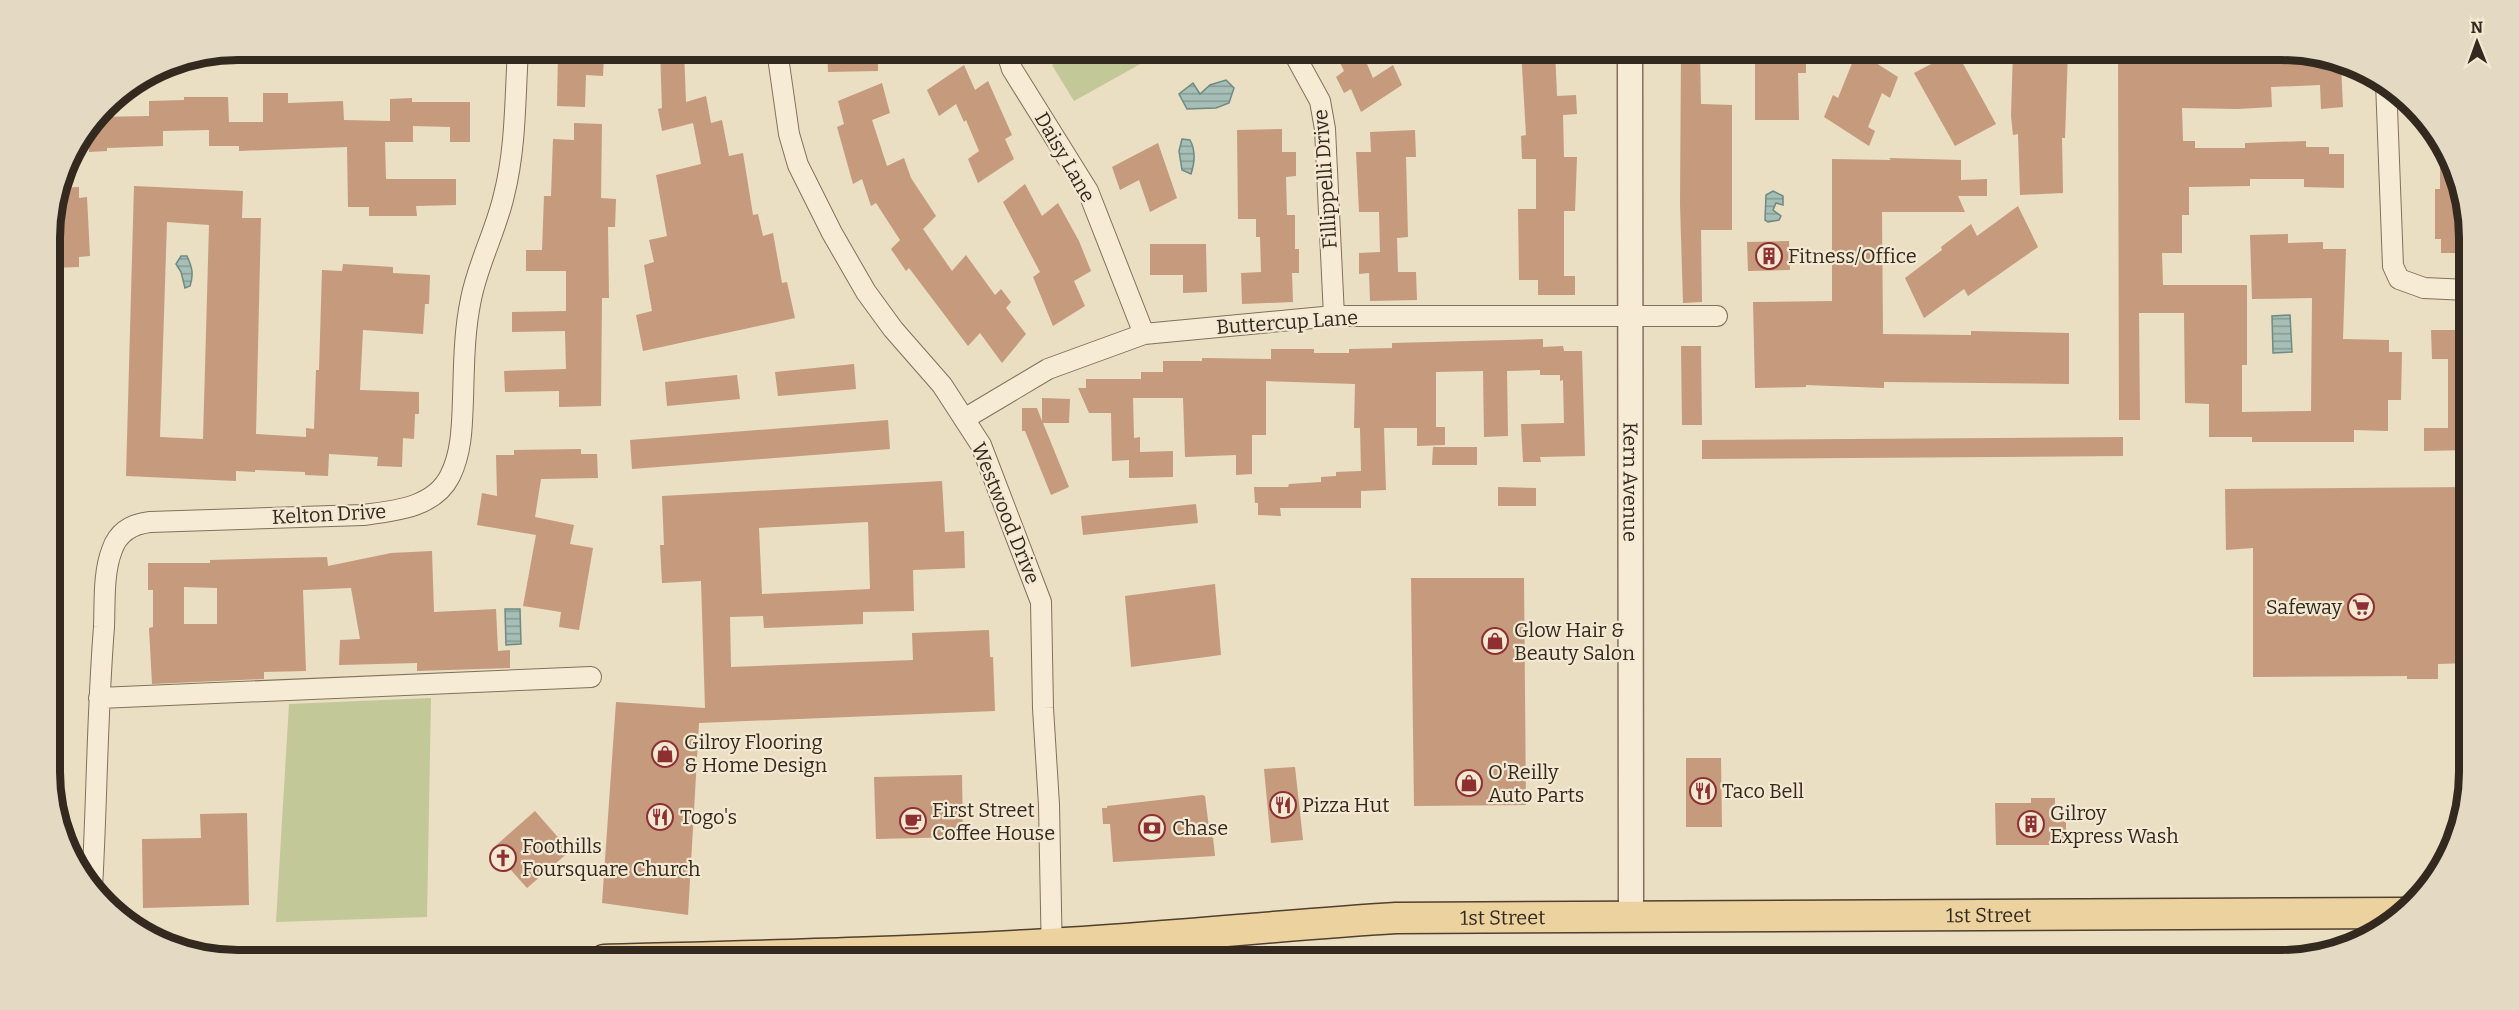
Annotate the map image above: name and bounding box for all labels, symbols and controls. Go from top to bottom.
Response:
north arrow [2447,12,2507,72]
text: N [2470,18,2483,37]
street label: Daisy Lane [1030,108,1100,206]
street label: Fillippelli Drive [1308,108,1342,250]
building icon: Fitness/Office [1754,241,1784,271]
place label: Fitness/Office [1788,244,1917,268]
street label: Buttercup Lane [1215,305,1359,339]
street label: Kern Avenue [1618,422,1643,542]
street label: Westwood Drive [967,439,1045,587]
street label: Kelton Drive [271,499,387,529]
supermarket icon: Safeway [2346,592,2376,622]
place label: Safeway [2266,595,2342,619]
place label: Glow Hair & Beauty Salon [1514,618,1635,665]
shop icon: Glow Hair & Beauty Salon [1480,626,1510,656]
place label: Gilroy Flooring & Home Design [684,730,828,777]
shop icon: Gilroy Flooring & Home Design [650,739,680,769]
place label: O'Reilly Auto Parts [1488,760,1584,807]
shop icon: O'Reilly Auto Parts [1454,768,1484,798]
restaurant icon: Taco Bell [1688,776,1718,806]
place label: Taco Bell [1722,779,1804,803]
restaurant icon: Pizza Hut [1268,790,1298,820]
place label: Pizza Hut [1302,793,1389,817]
place label: First Street Coffee House [932,798,1055,845]
place label: Gilroy Express Wash [2050,801,2179,848]
restaurant icon: Togo's [645,802,675,832]
place label: Togo's [680,805,737,829]
cafe icon: First Street Coffee House [898,806,928,836]
building icon: Gilroy Express Wash [2016,809,2046,839]
bank icon: Chase [1137,813,1167,843]
place label: Chase [1172,816,1228,840]
place label: Foothills Foursquare Church [522,834,701,881]
church icon: Foothills Foursquare Church [488,843,518,873]
street label: 1st Street [1946,903,2031,927]
street label: 1st Street [1460,905,1545,930]

